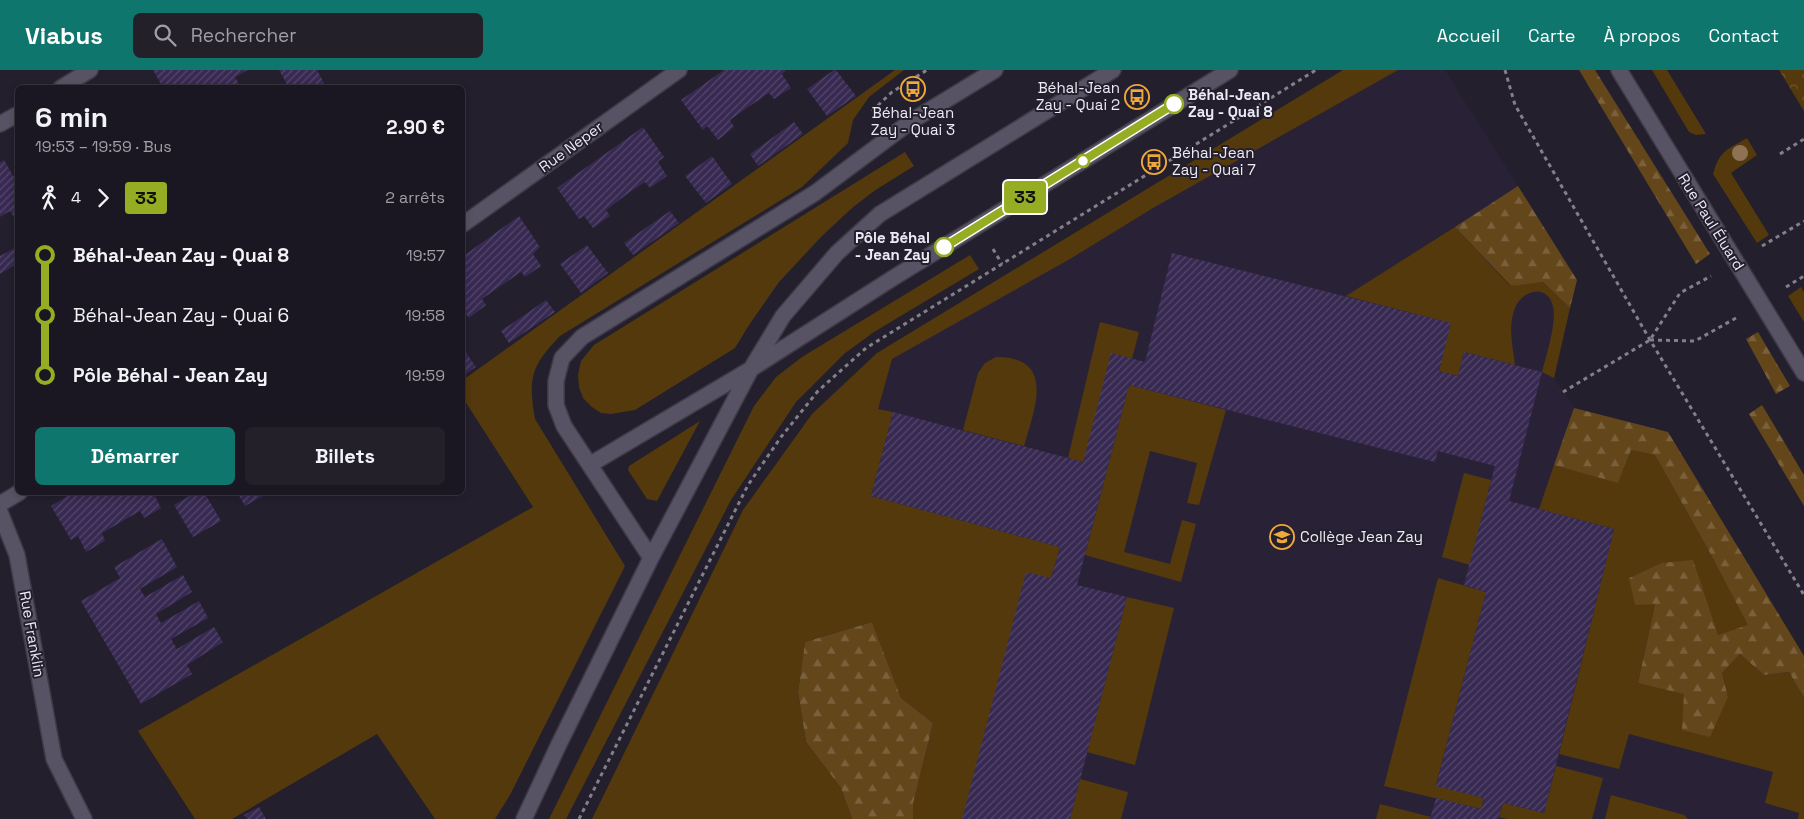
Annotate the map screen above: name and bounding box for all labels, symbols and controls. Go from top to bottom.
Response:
search box [133,13,483,58]
text: Viabus [25,20,103,51]
icon: search [151,21,179,49]
text: Rechercher [191,23,297,48]
text: Accueil [1437,24,1500,47]
text: Carte [1528,24,1575,47]
text: À propos [1603,24,1681,47]
text: Contact [1709,24,1779,47]
bus stop icon: Béhal-Jean Zay - Quai 3 [900,76,926,102]
place label: Béhal-Jean Zay - Quai 2 [1036,78,1120,114]
bus stop icon: Béhal-Jean Zay - Quai 2 [1124,84,1150,110]
place label: Béhal-Jean Zay - Quai 8 [1188,85,1273,121]
marker: Béhal-Jean Zay - Quai 8 [1164,94,1184,114]
text: 6 min [35,99,108,135]
place label: Béhal-Jean Zay - Quai 3 [871,103,955,139]
text: 2.90 € [386,115,445,140]
street label: Rue Neper [535,117,607,176]
text: 19:53 – 19:59 · Bus [35,136,172,157]
place label: Béhal-Jean Zay - Quai 7 [1172,143,1256,179]
bus stop icon: Béhal-Jean Zay - Quai 7 [1141,149,1167,175]
unlabelled marker [1076,154,1090,168]
street label: Rue Paul Éluard [1674,170,1749,274]
line badge: 33 [1002,181,1048,213]
icon: walk [35,184,63,212]
icon: forward [89,184,117,212]
text: 33 [1014,185,1036,208]
text: 33 [135,186,157,209]
text: 4 [71,187,81,208]
text: 2 arrêts [385,187,445,208]
place label: Pôle Béhal - Jean Zay [855,228,930,264]
marker: Pôle Béhal - Jean Zay [934,237,954,257]
text: Béhal-Jean Zay - Quai 8 [73,243,289,268]
text: 19:57 [406,245,445,266]
text: Béhal-Jean Zay - Quai 6 [73,303,289,328]
text: 19:58 [405,305,445,326]
text: Pôle Béhal - Jean Zay [73,363,268,388]
text: 19:59 [405,365,445,386]
button: Démarrer [35,427,235,485]
button: Billets [245,427,445,485]
school or university icon: Collège Jean Zay [1269,524,1295,550]
place label: Collège Jean Zay [1300,527,1423,546]
street label: Rue Franklin [16,589,49,679]

